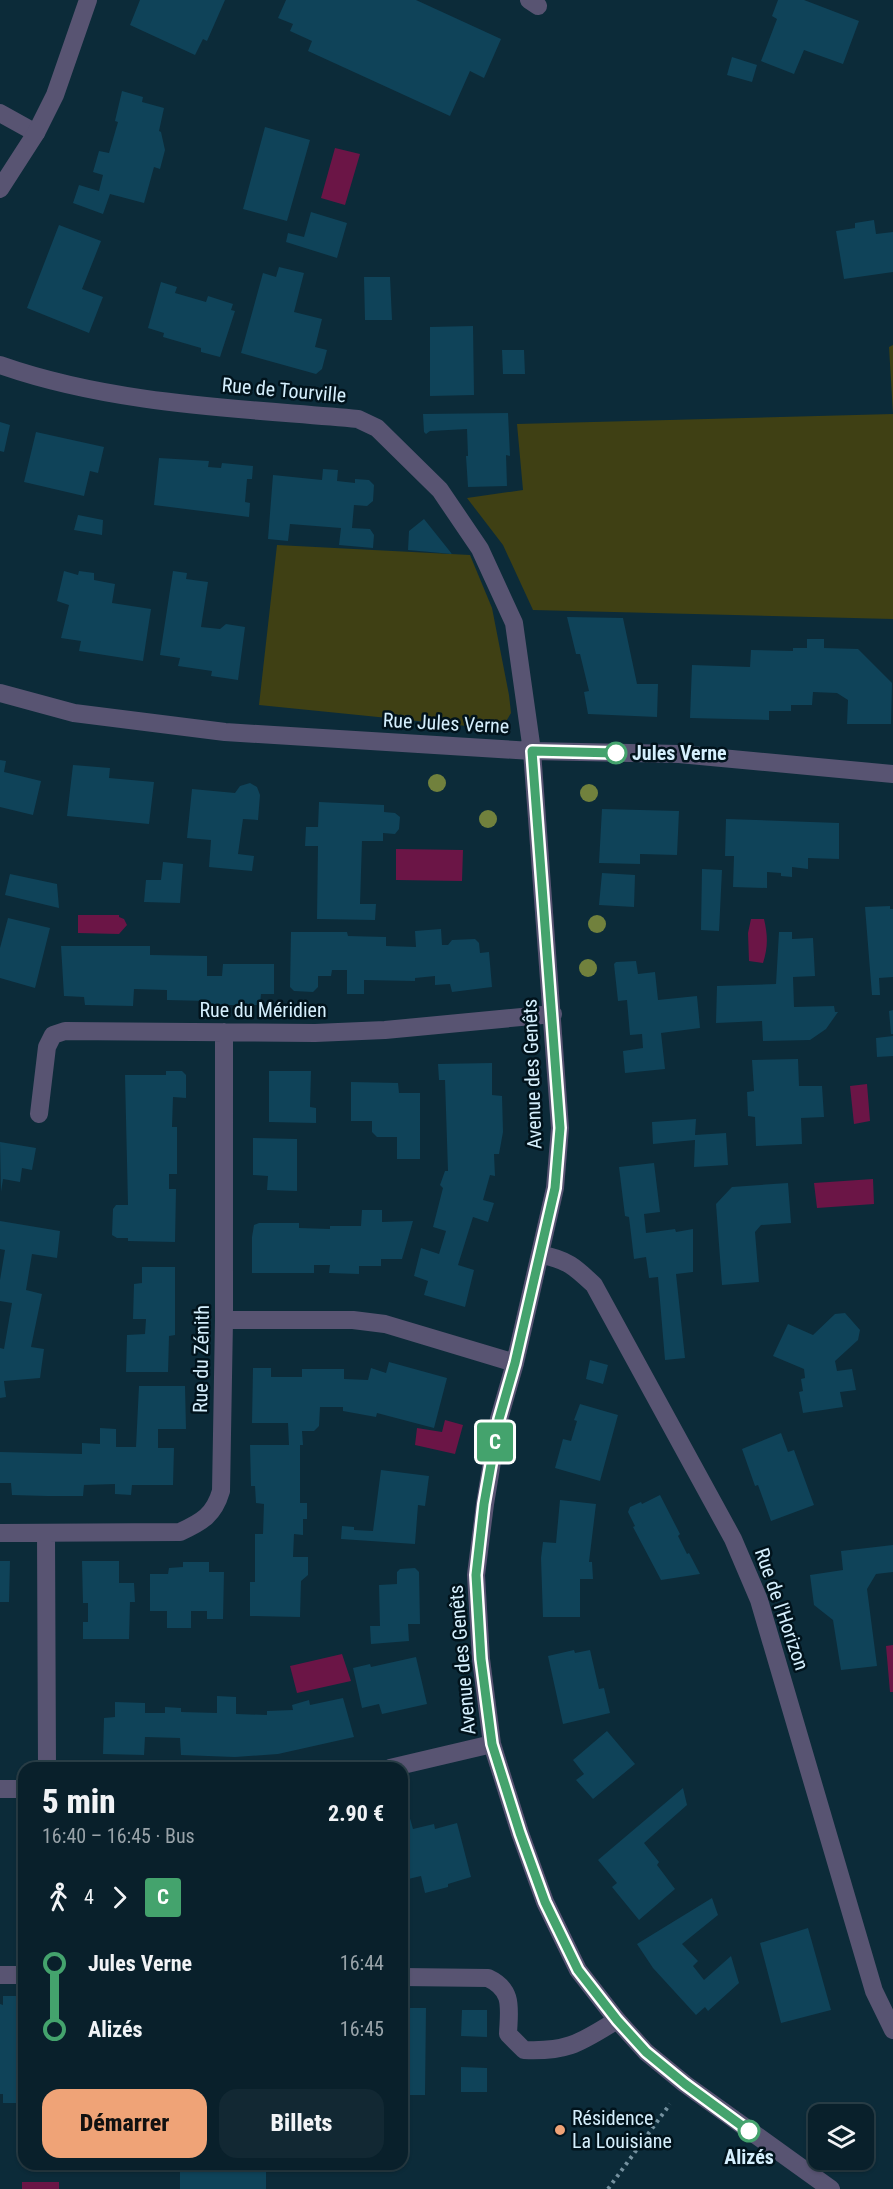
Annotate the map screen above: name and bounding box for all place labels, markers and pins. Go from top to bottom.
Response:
place label: Jules Verne [632,741,727,765]
marker: Jules Verne [605,742,627,764]
place label: Résidence La Louisiane [572,2106,672,2153]
marker: Alizés [738,2120,760,2142]
marker: Résidence La Louisiane [553,2123,567,2137]
place label: Alizés [724,2145,774,2169]

